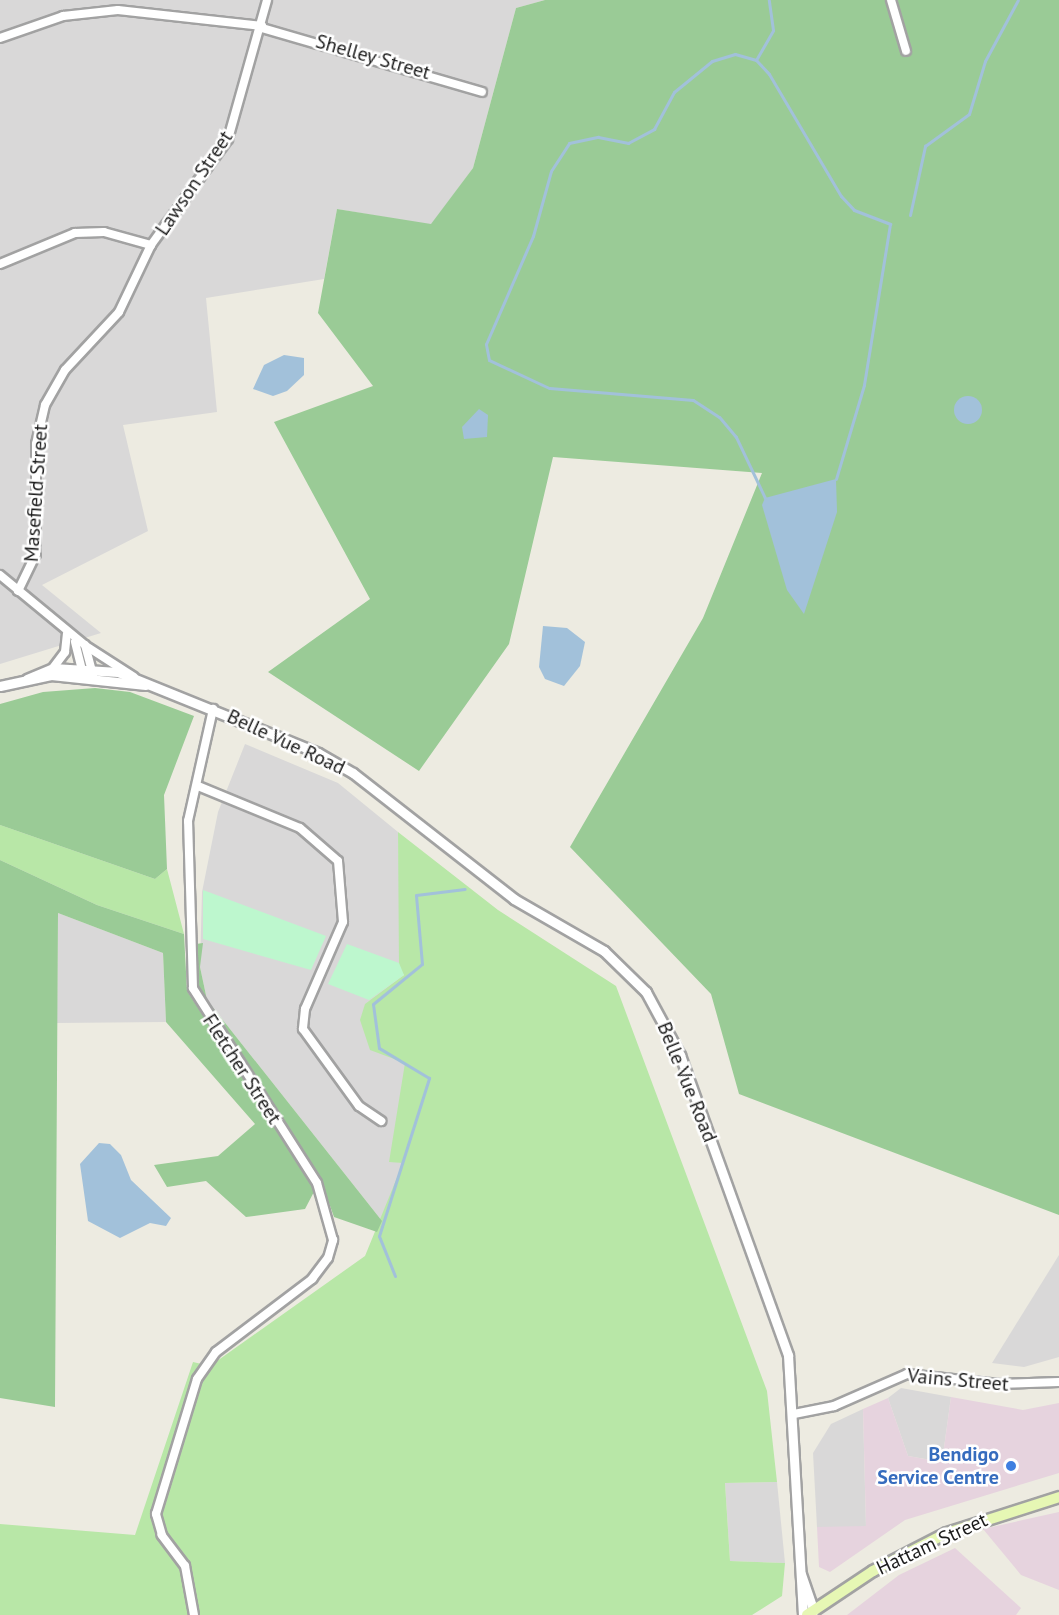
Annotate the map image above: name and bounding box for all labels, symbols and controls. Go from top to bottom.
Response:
street label: Shelley Street [313,29,433,85]
street label: Lawson Street [150,126,238,240]
street label: Masefield Street [19,423,53,563]
street label: Belle Vue Road [223,704,349,780]
street label: Fletcher Street [198,1010,286,1128]
street label: Belle Vue Road [652,1018,722,1146]
street label: Vains Street [906,1364,1010,1396]
place label: Bendigo Service Centre [877,1442,999,1489]
marker: Bendigo Service Centre [1004,1459,1018,1473]
street label: Hattam Street [873,1508,991,1580]

